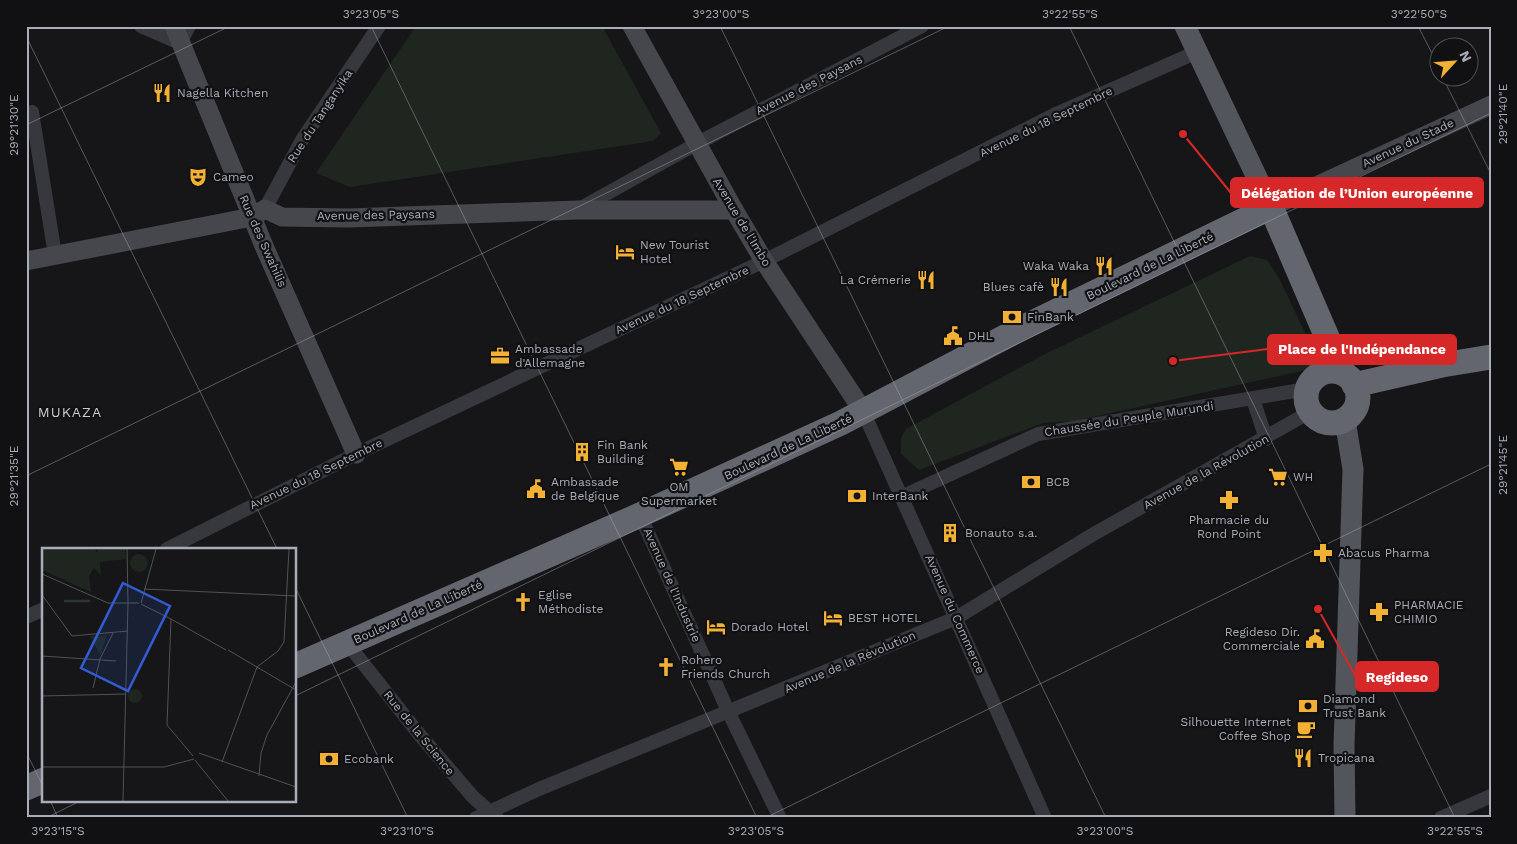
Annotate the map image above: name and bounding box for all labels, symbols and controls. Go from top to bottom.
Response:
text: 3°23'05"S [343,7,399,21]
text: 3°23'00"S [693,7,749,21]
text: 3°22'55"S [1042,7,1098,21]
text: 3°22'50"S [1391,7,1447,21]
north arrow [1430,38,1480,88]
text: N [1456,48,1475,64]
street label: Avenue des Paysans [753,52,865,118]
street label: Rue du Tanganyika [285,67,356,165]
restaurant icon: Nagella Kitchen [151,82,173,104]
text: 29°21'40"E [1496,83,1510,144]
street label: Avenue du 18 Septembre [977,84,1115,160]
place label: Nagella Kitchen [177,86,268,100]
text: 29°21'30"E [7,94,21,156]
street label: Avenue du Stade [1360,116,1456,170]
theatre icon: Cameo [187,166,209,188]
place label: Cameo [213,170,254,184]
street label: Avenue de l'Imbo [710,175,774,269]
callout: Délégation de l’Union européenne [1231,178,1483,207]
text: Délégation de l’Union européenne [1241,185,1473,201]
street label: Rue des Swahilis [236,193,290,289]
street label: Avenue des Paysans [317,207,435,223]
street label: Boulevard de La Liberté [1084,229,1216,303]
place label: New Tourist Hotel [640,238,709,266]
hotel icon: New Tourist Hotel [614,241,636,263]
restaurant icon: Waka Waka [1093,255,1115,277]
place label: Waka Waka [1023,259,1089,273]
street label: Avenue du 18 Septembre [613,263,751,337]
restaurant icon: La Crémerie [915,269,937,291]
place label: La Crémerie [840,273,911,287]
restaurant icon: Blues cafè [1048,276,1070,298]
place label: Blues cafè [983,280,1044,294]
bank icon: FinBank [1001,306,1023,328]
place label: FinBank [1027,310,1074,324]
public building icon: DHL [942,325,964,347]
place label: DHL [968,329,993,343]
callout: Place de l'Indépendance [1268,335,1456,364]
text: Place de l'Indépendance [1278,341,1446,357]
place label: Ambassade d'Allemagne [515,342,585,370]
office icon: Ambassade d'Allemagne [489,345,511,367]
street label: Chaussée du Peuple Murundi [1043,399,1215,439]
district label: MUKAZA [38,404,102,420]
street label: Boulevard de La Liberté [722,411,854,483]
street label: Avenue de la Révolution [1141,432,1271,512]
text: 29°21'45"E [1496,435,1510,495]
street label: Avenue du 18 Septembre [247,436,385,512]
place label: Fin Bank Building [597,438,648,466]
building icon: Fin Bank Building [571,441,593,463]
text: 29°21'35"E [7,445,21,506]
supermarket icon: OM Supermarket [668,456,690,478]
supermarket icon: WH [1267,466,1289,488]
place label: WH [1293,470,1313,484]
bank icon: BCB [1020,471,1042,493]
place label: Ambassade de Belgique [551,475,619,503]
place label: BCB [1046,475,1070,489]
public building icon: Ambassade de Belgique [525,478,547,500]
place label: OM Supermarket [641,480,717,508]
bank icon: InterBank [846,485,868,507]
place label: InterBank [872,489,929,503]
pharmacy icon: Pharmacie du Rond Point [1218,489,1240,511]
place label: Pharmacie du Rond Point [1189,513,1269,541]
building icon: Bonauto s.a. [939,522,961,544]
street label: Avenue de l'Industrie [640,526,704,644]
place label: Bonauto s.a. [965,526,1037,540]
pharmacy icon: Abacus Pharma [1312,542,1334,564]
place label: Abacus Pharma [1338,546,1430,560]
inset map [42,548,296,802]
street label: Avenue du Commerce [922,552,988,676]
street label: Boulevard de La Liberté [351,577,485,647]
place label: Eglise Méthodiste [538,588,604,616]
church icon: Eglise Méthodiste [512,591,534,613]
place label: PHARMACIE CHIMIO [1394,598,1464,626]
pharmacy icon: PHARMACIE CHIMIO [1368,601,1390,623]
hotel icon: BEST HOTEL [822,607,844,629]
place label: BEST HOTEL [848,611,921,625]
hotel icon: Dorado Hotel [705,616,727,638]
place label: Dorado Hotel [731,620,809,634]
place label: Regideso Dir. Commerciale [1223,625,1300,653]
street label: Avenue de la Révolution [782,628,918,696]
public building icon: Regideso Dir. Commerciale [1304,628,1326,650]
place label: Rohero Friends Church [681,653,770,681]
church icon: Rohero Friends Church [655,656,677,678]
callout: Regideso [1356,662,1438,691]
text: Regideso [1366,669,1428,685]
street label: Rue de la Science [381,688,457,778]
place label: Diamond Trust Bank [1323,692,1386,720]
bank icon: Diamond Trust Bank [1297,695,1319,717]
place label: Silhouette Internet Coffee Shop [1181,715,1291,743]
cafe icon: Silhouette Internet Coffee Shop [1295,718,1317,740]
restaurant icon: Tropicana [1292,747,1314,769]
bank icon: Ecobank [318,748,340,770]
place label: Tropicana [1318,751,1375,765]
place label: Ecobank [344,752,394,766]
text: 3°23'15"S [31,824,85,838]
text: 3°23'10"S [380,824,434,838]
text: 3°23'05"S [728,824,784,838]
text: 3°23'00"S [1077,824,1133,838]
text: 3°22'55"S [1427,824,1483,838]

